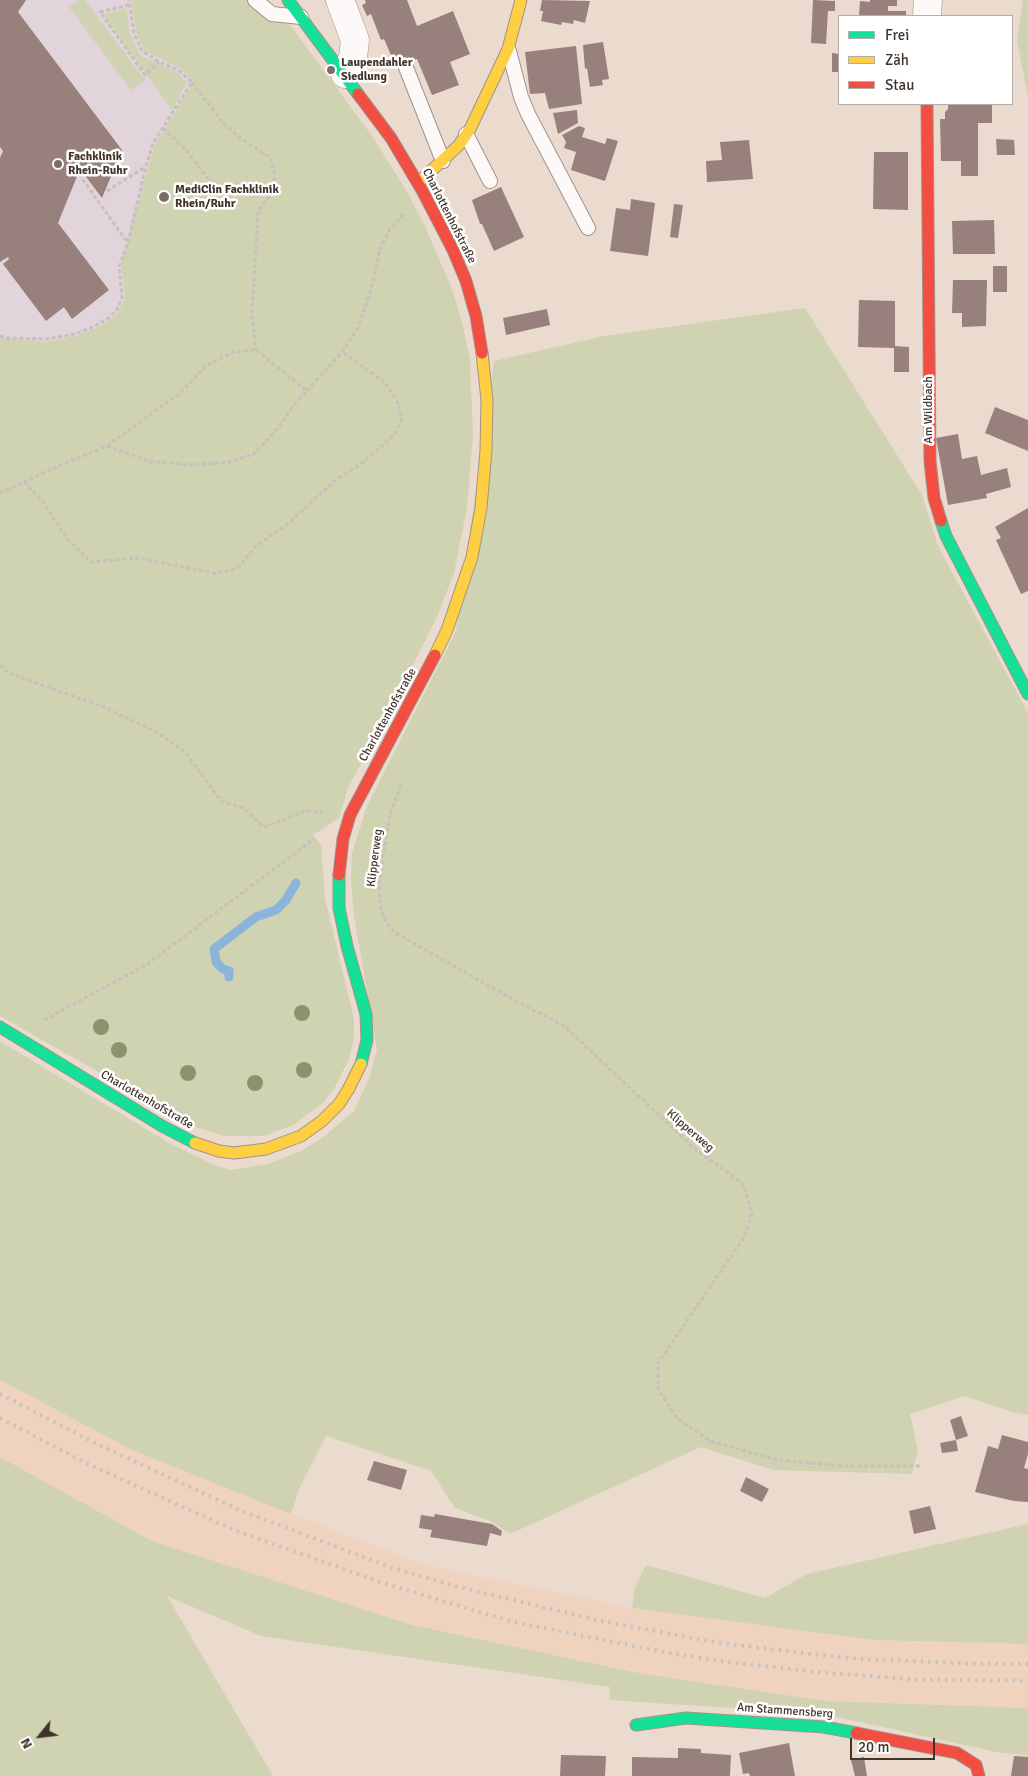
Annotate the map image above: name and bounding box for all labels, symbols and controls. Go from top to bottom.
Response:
legend [838,15,1013,105]
text: Frei [885,26,909,44]
text: Zäh [885,51,909,69]
place label: Laupendahler Siedlung [341,56,412,84]
marker: Laupendahler Siedlung [325,64,337,76]
text: Stau [885,76,914,94]
place label: Fachklinik Rhein-Ruhr [68,150,128,178]
marker: Fachklinik Rhein-Ruhr [52,158,64,170]
street label: Charlottenhofstraße [419,166,479,266]
place label: MediClin Fachklinik Rhein/Ruhr [175,183,279,211]
marker: MediClin Fachklinik Rhein/Ruhr [157,190,171,204]
street label: Am Wildbach [922,376,936,444]
street label: Charlottenhofstraße [356,666,420,764]
street label: Klipperweg [364,828,386,888]
street label: Charlottenhofstraße [98,1068,196,1132]
street label: Klipperweg [663,1107,717,1155]
street label: Am Stammensberg [736,1700,834,1722]
north arrow [15,1711,65,1761]
scale bar [853,1728,938,1760]
text: N [17,1735,36,1752]
text: 20 m [858,1738,889,1756]

